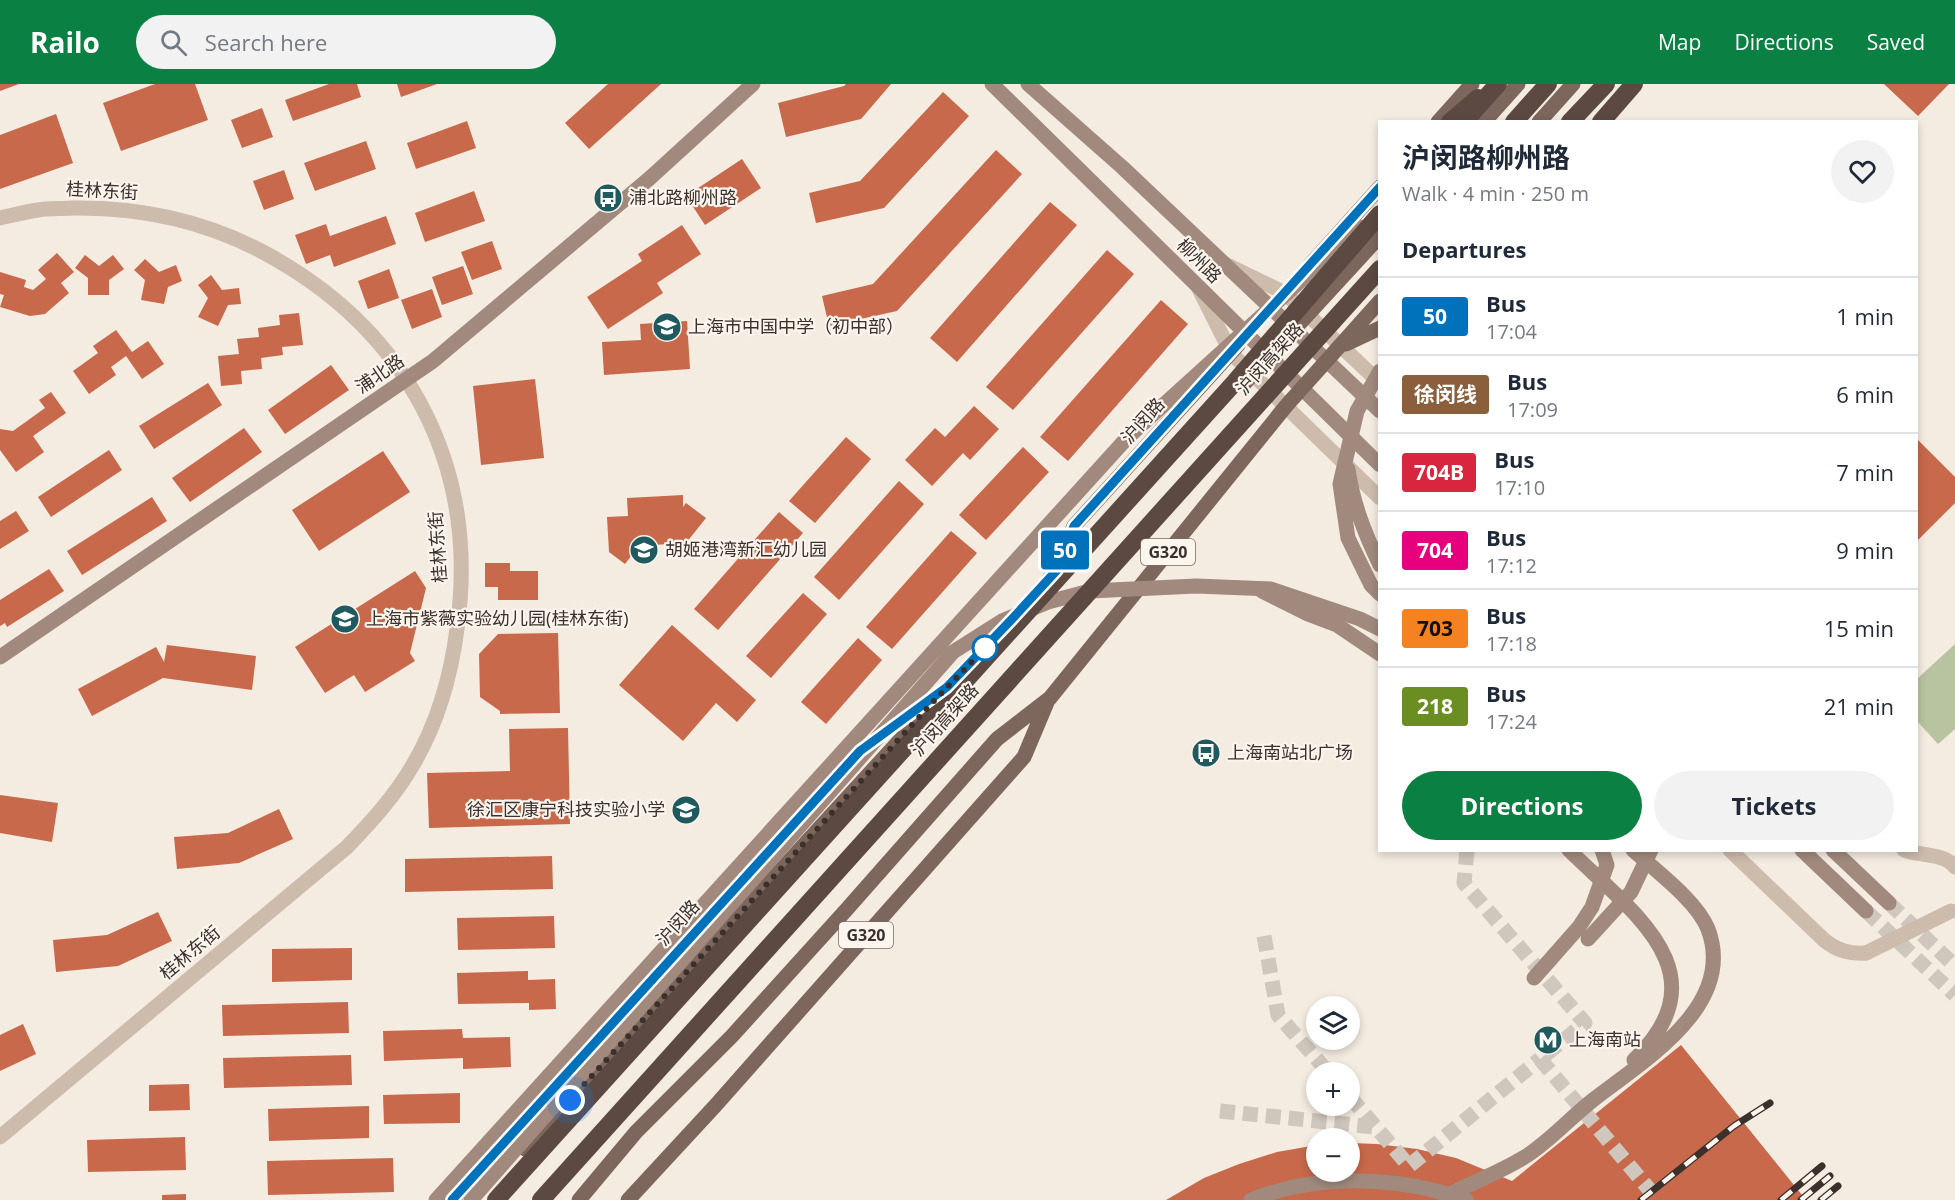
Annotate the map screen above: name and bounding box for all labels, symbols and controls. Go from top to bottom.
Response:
search box [136,15,556,69]
text: Railo [30,23,100,61]
icon: search [157,26,190,59]
text: Search here [205,27,327,57]
text: Map [1658,28,1701,56]
text: Directions [1734,28,1834,56]
text: Saved [1867,28,1925,56]
text: 沪闵路柳州路 [1402,138,1570,176]
button: heart [1831,140,1894,203]
street label: 桂林东街 [65,176,139,204]
text: Walk · 4 min · 250 m [1402,180,1589,207]
bus stop icon: 浦北路柳州路 [592,182,624,214]
place label: 浦北路柳州路 [629,185,737,209]
street label: 柳州路 [1172,233,1227,288]
text: Departures [1402,234,1526,264]
text: Bus [1486,288,1526,318]
text: 1 min [1836,301,1894,331]
text: 50 [1423,302,1447,330]
school or university icon: 上海市中国中学（初中部） [651,311,683,343]
place label: 上海市中国中学（初中部） [688,314,904,338]
street label: 沪闵高架路 [1230,317,1308,400]
text: 17:04 [1486,318,1537,345]
street label: 浦北路 [350,348,409,398]
text: Bus [1507,366,1547,396]
text: 6 min [1836,379,1894,409]
text: 徐闵线 [1414,380,1477,408]
street label: 沪闵路 [1115,392,1169,448]
text: 17:09 [1507,396,1558,423]
text: Bus [1494,444,1534,474]
text: 7 min [1836,457,1894,487]
text: 704B [1414,458,1464,486]
text: 17:10 [1494,474,1545,501]
street label: 桂林东街 [423,510,451,584]
text: Bus [1486,522,1526,552]
line badge: 50 [1038,530,1092,570]
school or university icon: 胡姬港湾新汇幼儿园 [628,534,660,566]
text: 9 min [1836,535,1894,565]
text: 50 [1053,536,1077,564]
text: 704 [1417,536,1453,564]
place label: 胡姬港湾新汇幼儿园 [665,537,827,561]
road number: G320 [1141,539,1195,565]
text: 17:12 [1486,552,1537,579]
text: Bus [1486,600,1526,630]
school or university icon: 上海市紫薇实验幼儿园(桂林东街) [329,603,361,635]
place label: 上海市紫薇实验幼儿园(桂林东街) [366,606,629,630]
text: 15 min [1824,613,1894,643]
text: 703 [1417,614,1453,642]
text: 17:18 [1486,630,1537,657]
unlabelled marker [972,635,998,661]
street label: 沪闵高架路 [905,678,983,761]
text: Bus [1486,678,1526,708]
text: 21 min [1824,691,1894,721]
text: 218 [1417,692,1453,720]
text: 17:24 [1486,708,1537,735]
bus stop icon: 上海南站北广场 [1190,737,1222,769]
place label: 上海南站北广场 [1227,740,1353,764]
button: Directions [1402,771,1642,840]
button: Tickets [1654,771,1894,840]
school or university icon: 徐汇区康宁科技实验小学 [670,794,702,826]
place label: 徐汇区康宁科技实验小学 [467,797,665,821]
street label: 沪闵路 [650,894,704,950]
street label: 桂林东街 [154,920,225,985]
road number: G320 [839,922,893,948]
map controls [1306,996,1360,1182]
button: layers [1306,996,1360,1050]
metro station icon: 上海南站 [1532,1024,1564,1056]
place label: 上海南站 [1569,1027,1641,1051]
button: + [1306,1062,1360,1116]
your location [555,1085,585,1115]
button: − [1306,1128,1360,1182]

